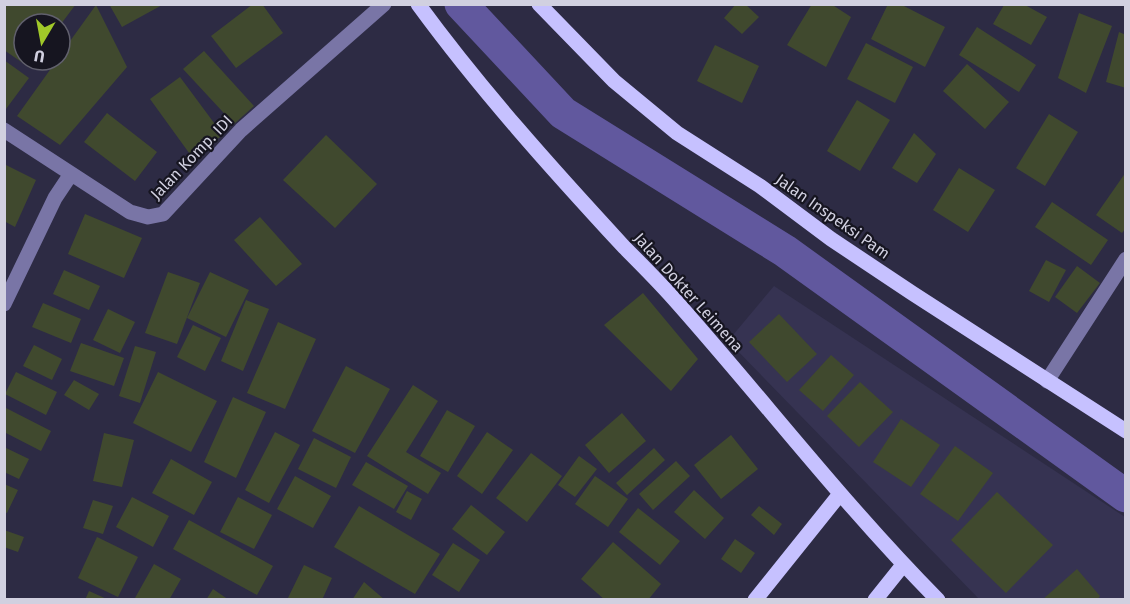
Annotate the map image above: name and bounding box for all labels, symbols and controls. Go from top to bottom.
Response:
north arrow [12,12,72,72]
text: U [33,46,46,67]
street label: Jalan Komp. IDI [146,111,236,203]
street label: Jalan Inspeksi Pam [772,170,894,263]
street label: Jalan Dokter Leimena [630,229,747,356]

